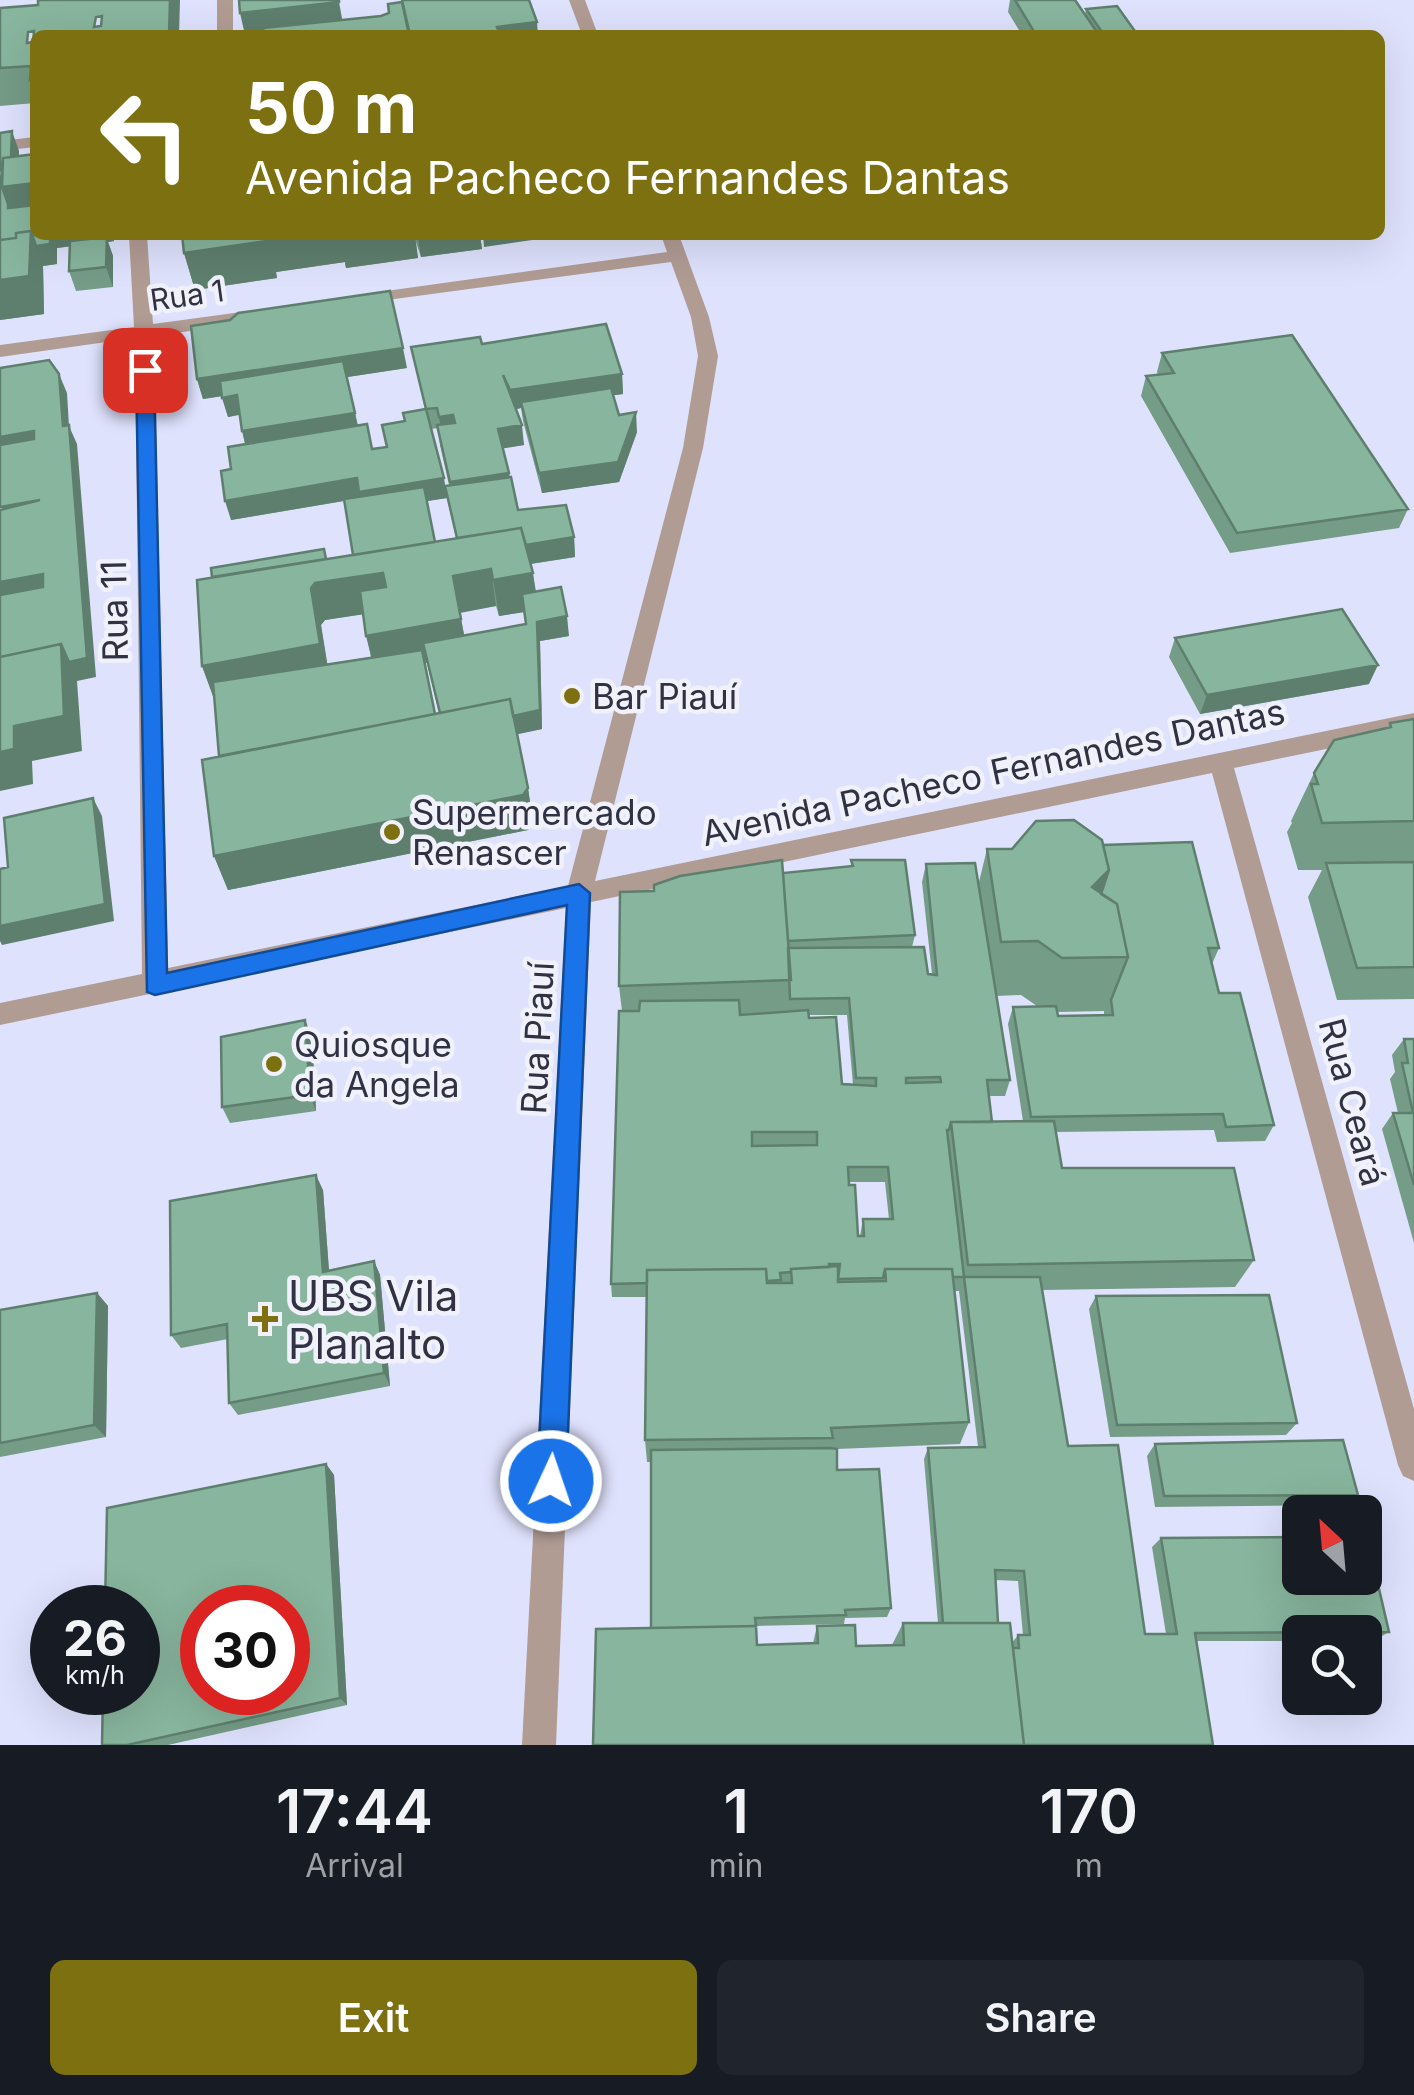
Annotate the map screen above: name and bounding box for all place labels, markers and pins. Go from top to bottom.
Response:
pin [103,328,188,413]
place label: Bar Piauí [592,675,738,717]
marker: Bar Piauí [561,685,583,707]
place label: Supermercado Renascer [412,791,657,873]
marker: Supermercado Renascer [381,821,403,843]
place label: Quiosque da Angela [294,1023,460,1105]
marker: Quiosque da Angela [263,1053,285,1075]
place label: UBS Vila Planalto [288,1270,458,1369]
marker: UBS Vila Planalto [252,1306,278,1332]

